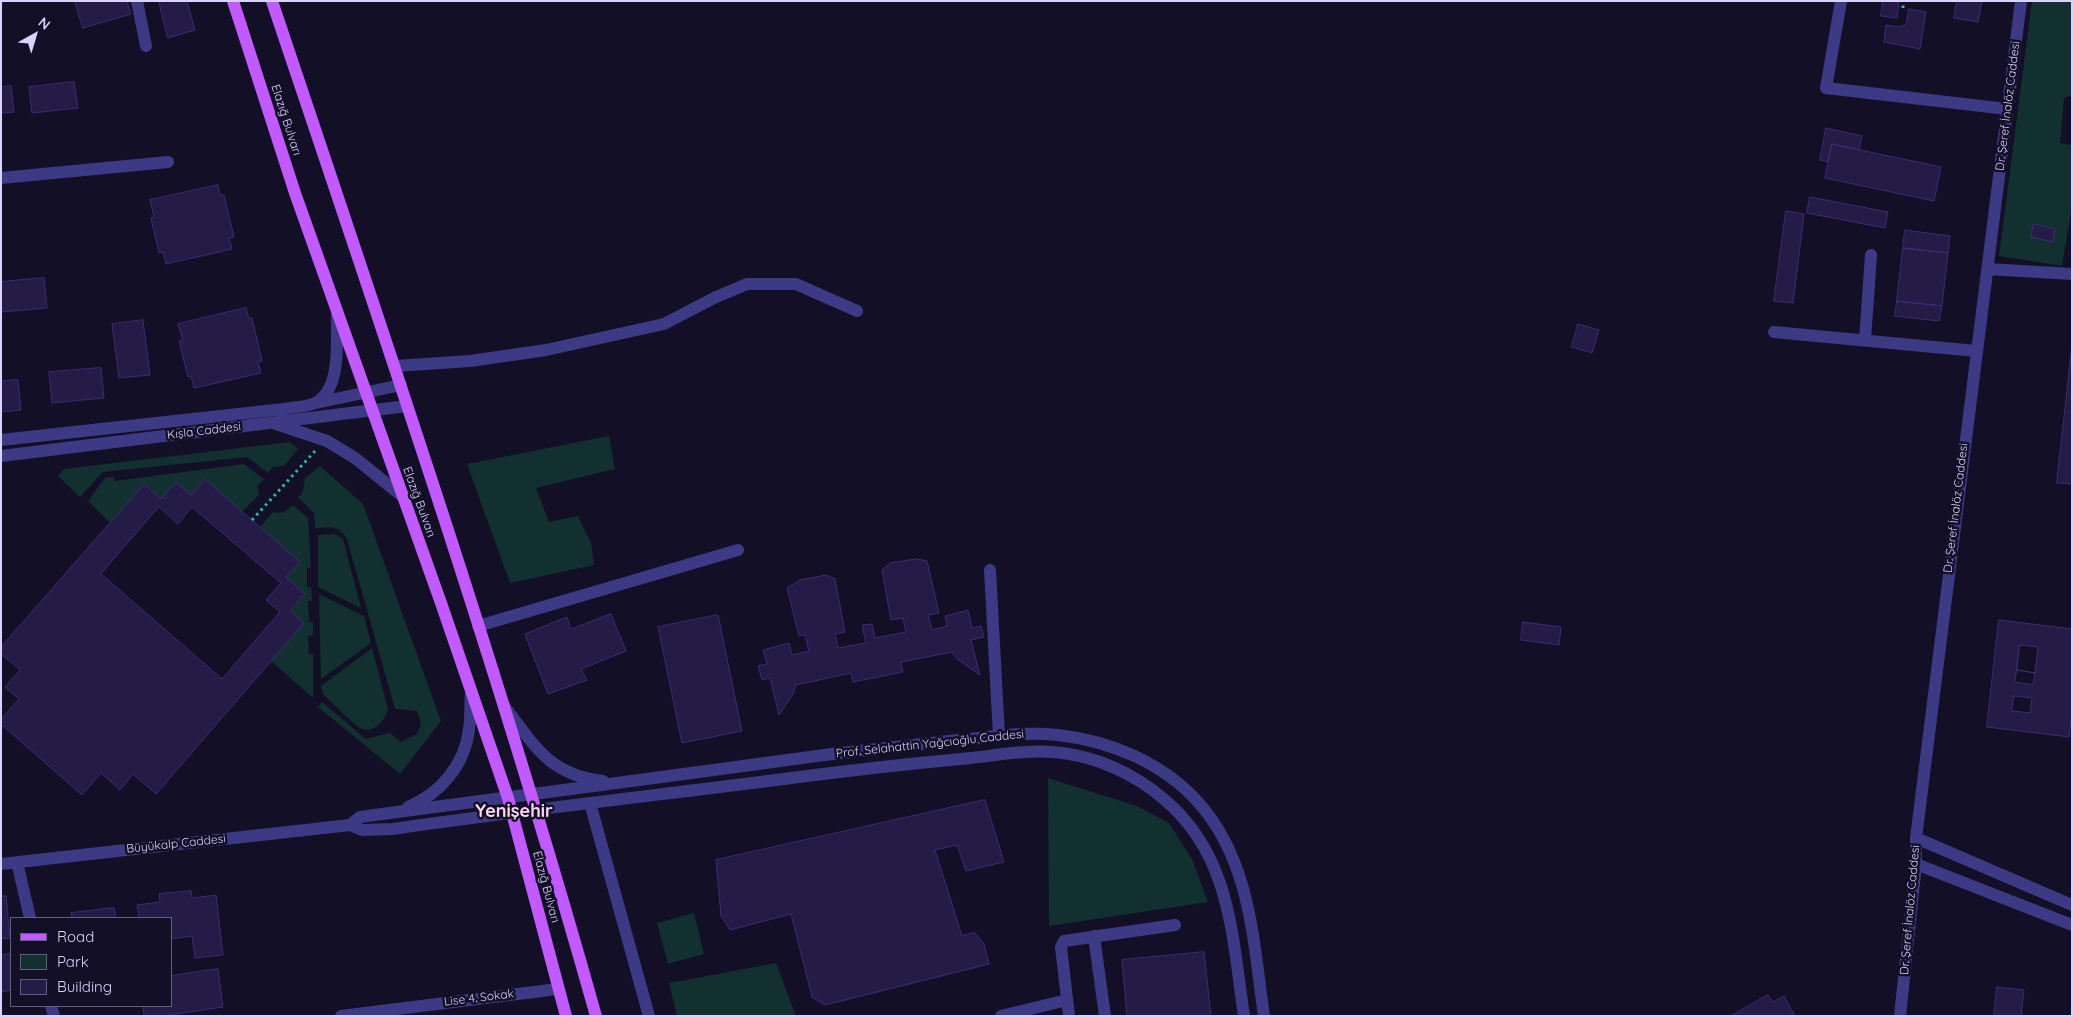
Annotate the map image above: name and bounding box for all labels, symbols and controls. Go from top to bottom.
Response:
north arrow [10,10,60,60]
text: N [35,13,54,34]
street label: Dr. Şeref İnalöz Caddesi [1993,40,2023,172]
street label: Elazığ Bulvarı [268,83,304,157]
street label: Kışla Caddesi [166,419,242,443]
street label: Dr. Şeref İnalöz Caddesi [1941,442,1971,574]
street label: Elazığ Bulvarı [400,465,438,539]
street label: Prof. Selahattin Yağcıoğlu Caddesi [835,727,1025,761]
district label: Yenişehir [475,801,553,823]
street label: Büyükalp Caddesi [126,832,226,856]
street label: Dr. Şeref İnalöz Caddesi [1897,844,1923,976]
street label: Elazığ Bulvarı [529,849,563,925]
legend [10,917,172,1007]
text: Road [57,927,94,946]
text: Park [57,952,89,971]
text: Building [57,977,112,996]
street label: Lise 4. Sokak [443,987,515,1009]

